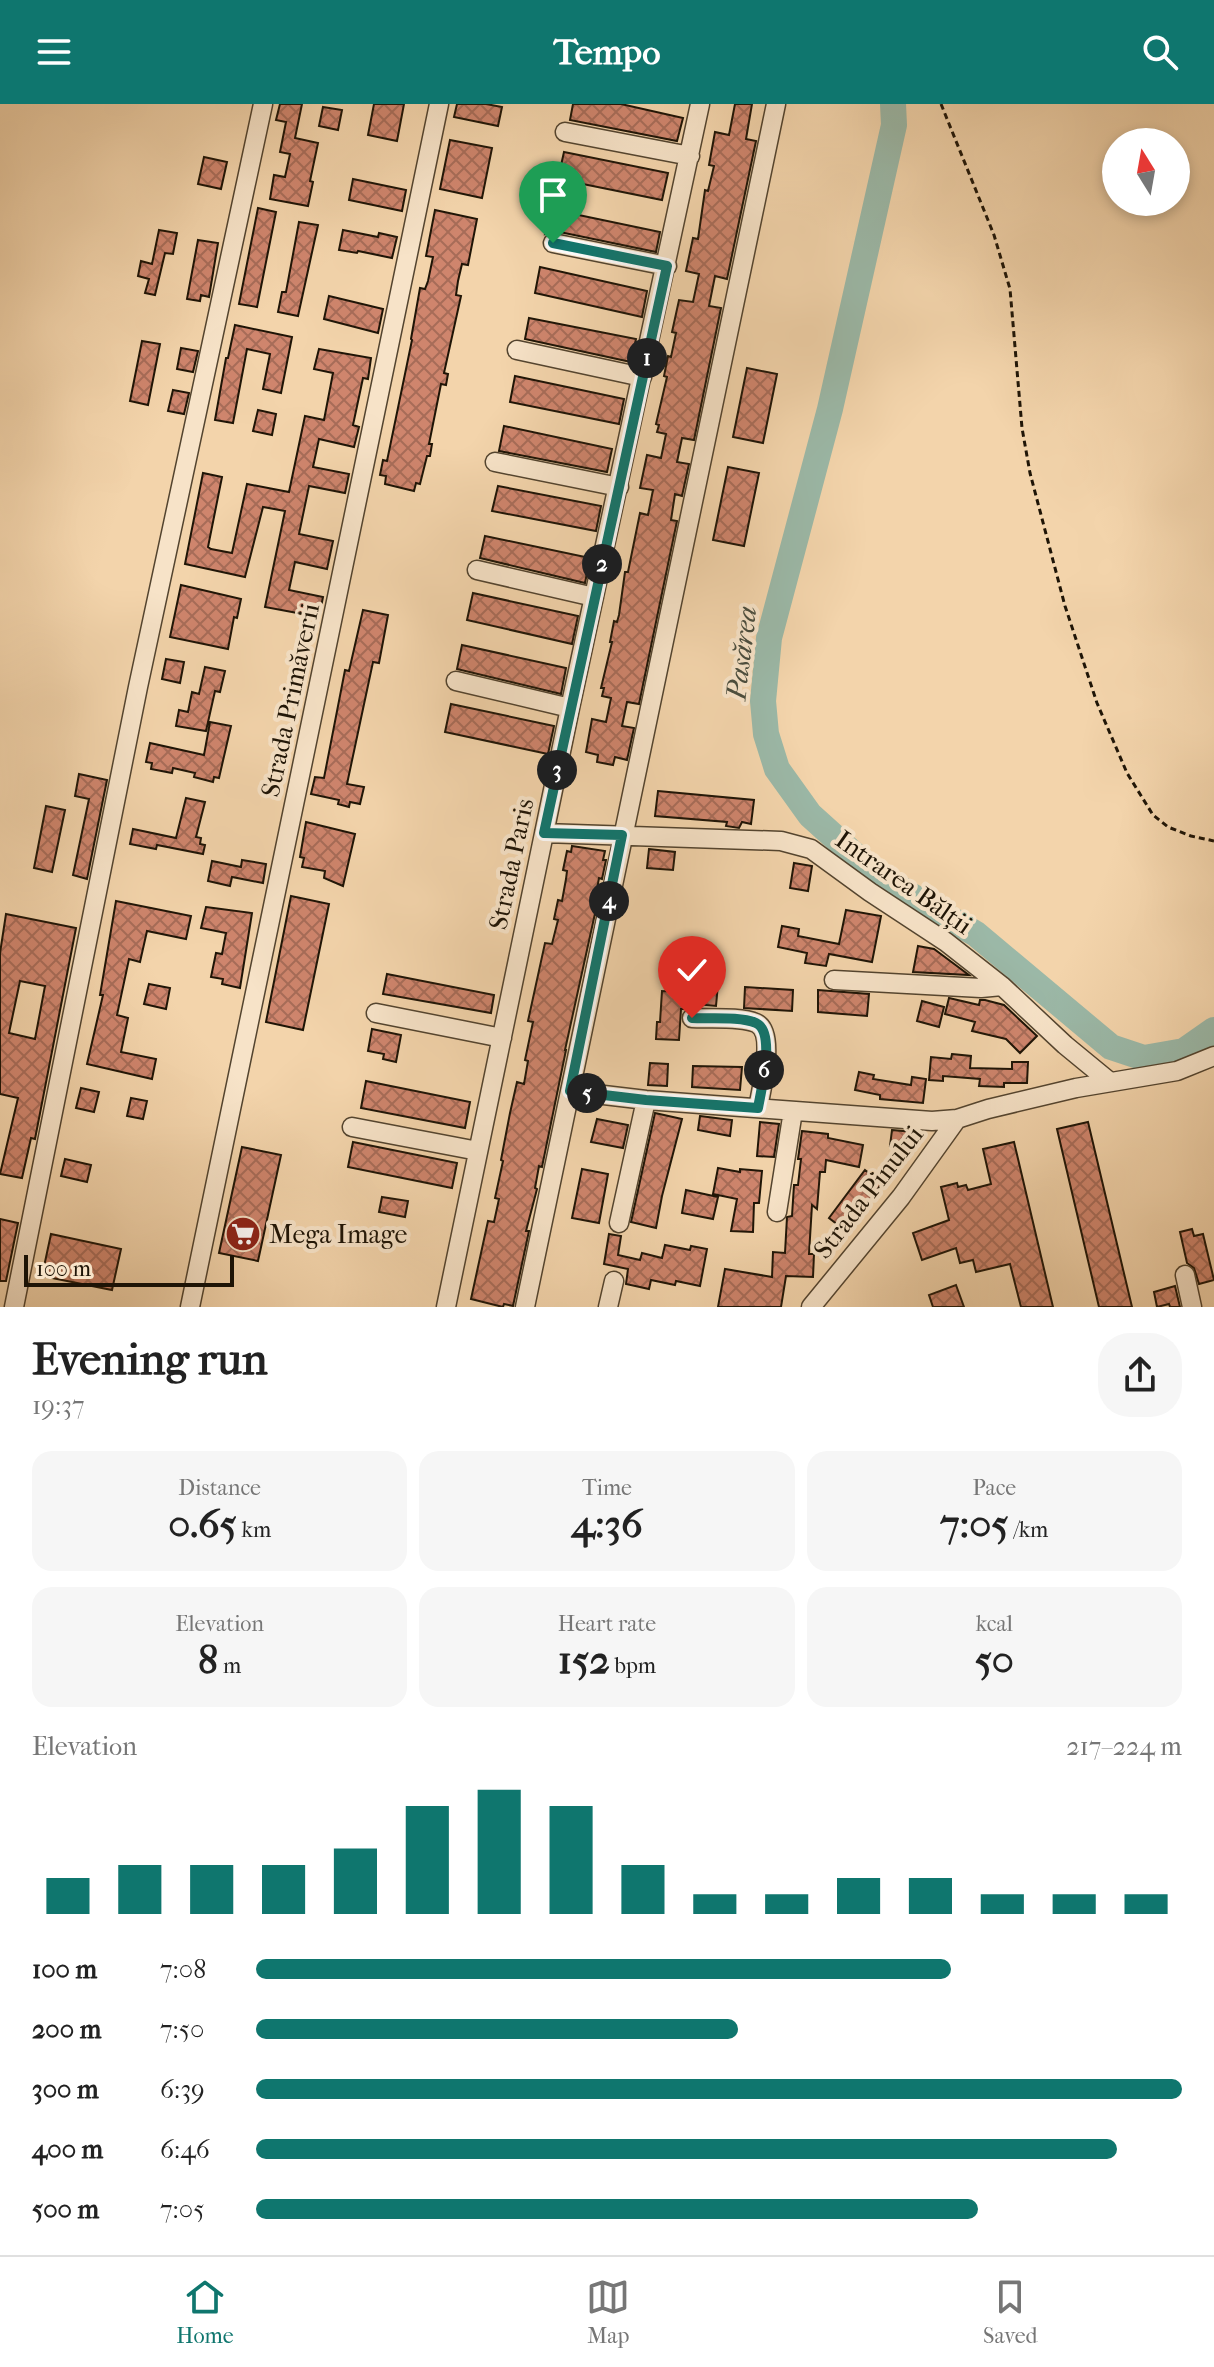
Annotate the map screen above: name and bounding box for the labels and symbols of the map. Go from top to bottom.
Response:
north arrow [1102,128,1190,216]
pin [519,161,587,243]
pin: 1 [627,338,667,378]
pin: 2 [582,544,622,584]
street label: Strada Primăverii [255,600,326,800]
water label: Pasărea [719,604,764,704]
pin: 3 [537,750,577,790]
street label: Strada Paris [482,796,541,933]
street label: Intrarea Bălții [829,824,978,941]
pin: 4 [589,881,629,921]
pin [658,936,726,1018]
pin: 6 [744,1050,784,1090]
pin: 5 [567,1073,607,1113]
street label: Strada Pinului [807,1120,930,1265]
supermarket icon: Mega Image [224,1215,262,1253]
place label: Mega Image [269,1219,408,1250]
scale bar [24,1251,234,1287]

